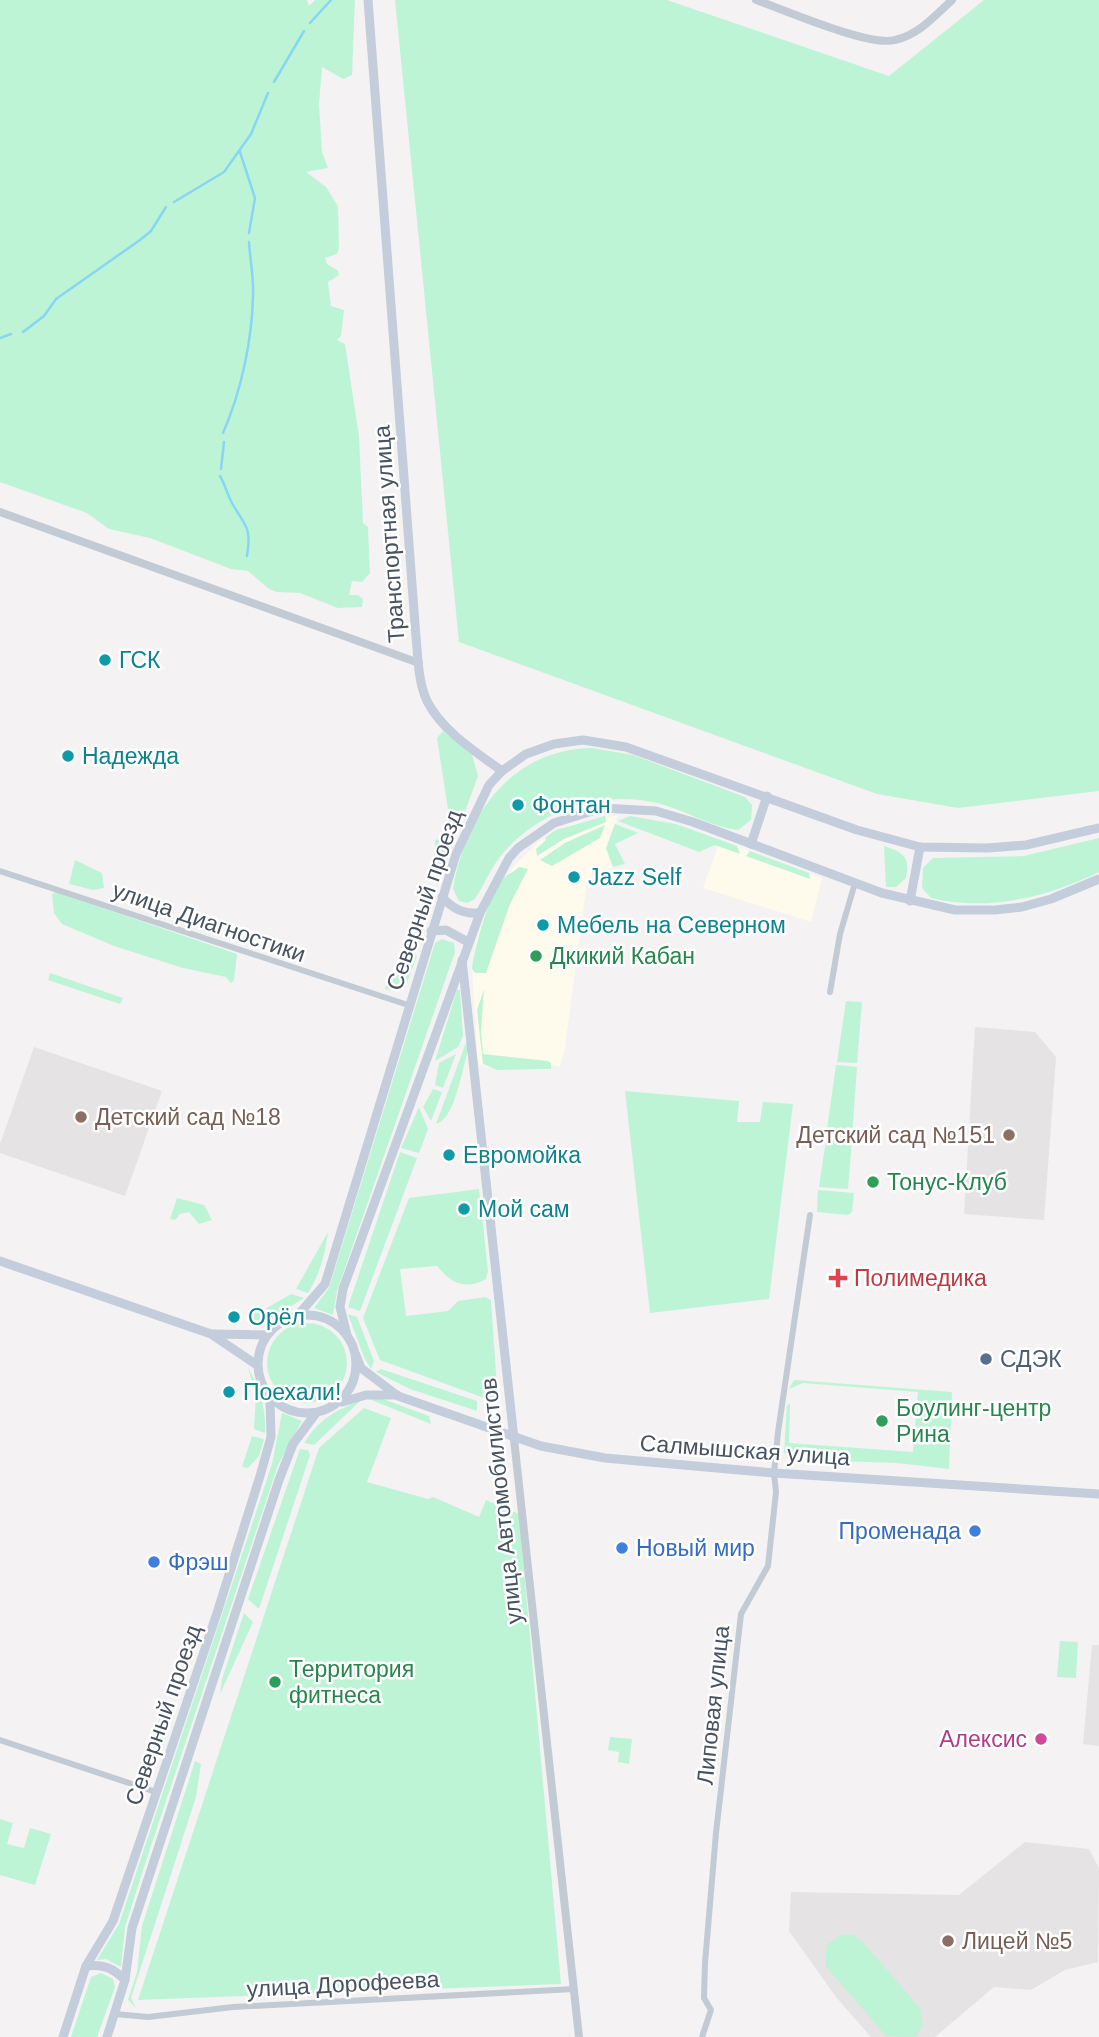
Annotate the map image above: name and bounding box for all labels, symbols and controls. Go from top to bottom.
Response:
street label: Транспортная улица [368,424,410,644]
place label: ГСК [119,647,161,673]
marker: ГСК [97,652,113,668]
place label: Надежда [82,743,179,769]
marker: Надежда [60,748,76,764]
place label: Фонтан [532,792,611,818]
marker: Фонтан [510,797,526,813]
street label: Северный проезд [381,806,467,994]
place label: Jazz Self [588,864,682,890]
marker: Jazz Self [566,869,582,885]
street label: улица Диагностики [109,877,309,967]
place label: Мебель на Северном [557,912,786,938]
marker: Мебель на Северном [535,917,551,933]
place label: Дкикий Кабан [550,943,695,969]
marker: Дкикий Кабан [528,948,544,964]
place label: Детский сад №18 [95,1104,281,1130]
marker: Детский сад №18 [73,1109,89,1125]
place label: Детский сад №151 [796,1122,995,1148]
marker: Детский сад №151 [1001,1127,1017,1143]
place label: Евромойка [463,1142,581,1168]
marker: Евромойка [441,1147,457,1163]
place label: Тонус-Клуб [887,1169,1007,1195]
marker: Тонус-Клуб [865,1174,881,1190]
place label: Мой сам [478,1196,570,1222]
marker: Мой сам [456,1201,472,1217]
place label: Полимедика [854,1265,987,1291]
marker: Полимедика [828,1268,848,1288]
place label: Орёл [248,1304,305,1330]
marker: Орёл [226,1309,242,1325]
place label: СДЭК [1000,1346,1062,1372]
marker: СДЭК [978,1351,994,1367]
street label: улица Автомобилистов [475,1377,527,1625]
place label: Поехали! [243,1379,341,1405]
marker: Поехали! [221,1384,237,1400]
place label: Боулинг-центр Рина [896,1395,1051,1447]
marker: Боулинг-центр Рина [874,1413,890,1429]
street label: Салмышская улица [639,1430,851,1470]
place label: Променада [839,1518,961,1544]
marker: Променада [967,1523,983,1539]
place label: Новый мир [636,1535,755,1561]
marker: Новый мир [614,1540,630,1556]
place label: Фрэш [168,1549,228,1575]
marker: Фрэш [146,1554,162,1570]
street label: Северный проезд [120,1621,206,1809]
street label: Липовая улица [692,1624,734,1786]
place label: Территория фитнеса [289,1656,414,1708]
marker: Территория фитнеса [267,1674,283,1690]
place label: Алексис [939,1726,1027,1752]
marker: Алексис [1033,1731,1049,1747]
place label: Лицей №5 [962,1928,1072,1954]
marker: Лицей №5 [940,1933,956,1949]
street label: улица Дорофеева [246,1966,440,2002]

